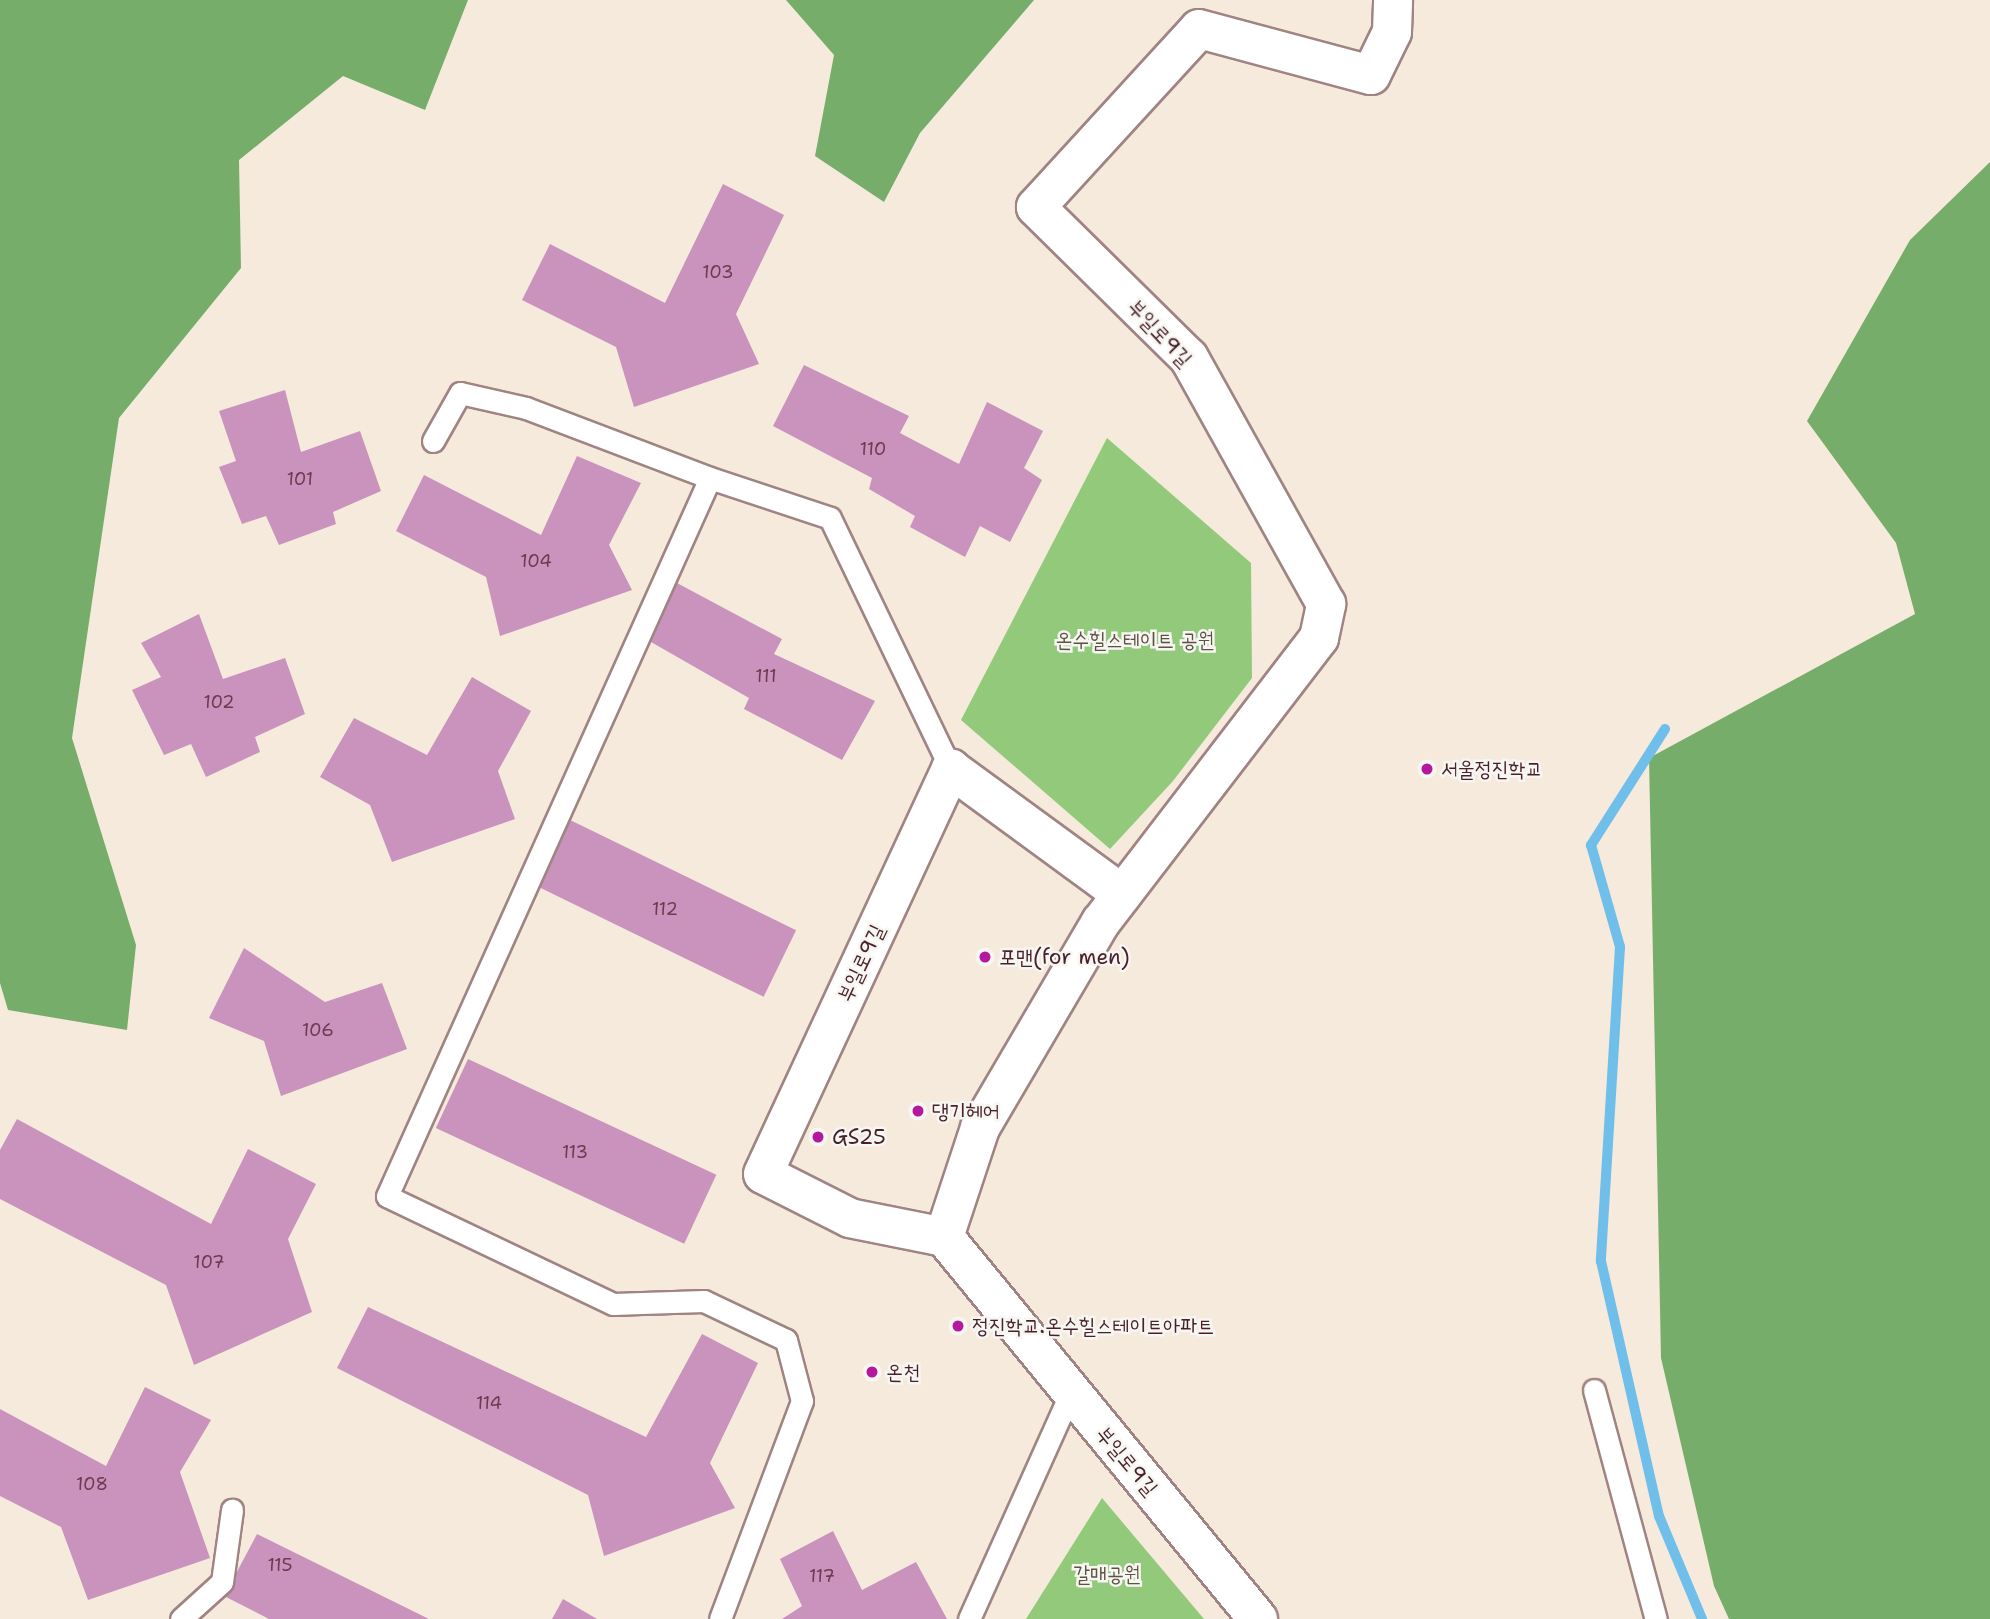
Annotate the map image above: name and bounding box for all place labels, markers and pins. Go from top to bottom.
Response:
place label: 서울정진학교 [1441,756,1542,782]
marker: 서울정진학교 [1419,761,1435,777]
place label: 포맨(for men) [999,944,1128,970]
marker: 포맨(for men) [977,949,993,965]
place label: 댕기헤어 [932,1098,1000,1124]
marker: 댕기헤어 [910,1103,926,1119]
place label: GS25 [832,1124,886,1150]
marker: GS25 [810,1129,826,1145]
place label: 정진학교.온수힐스테이트아파트 [972,1313,1214,1339]
marker: 정진학교.온수힐스테이트아파트 [950,1318,966,1334]
place label: 온천 [886,1359,920,1385]
marker: 온천 [864,1364,880,1380]

